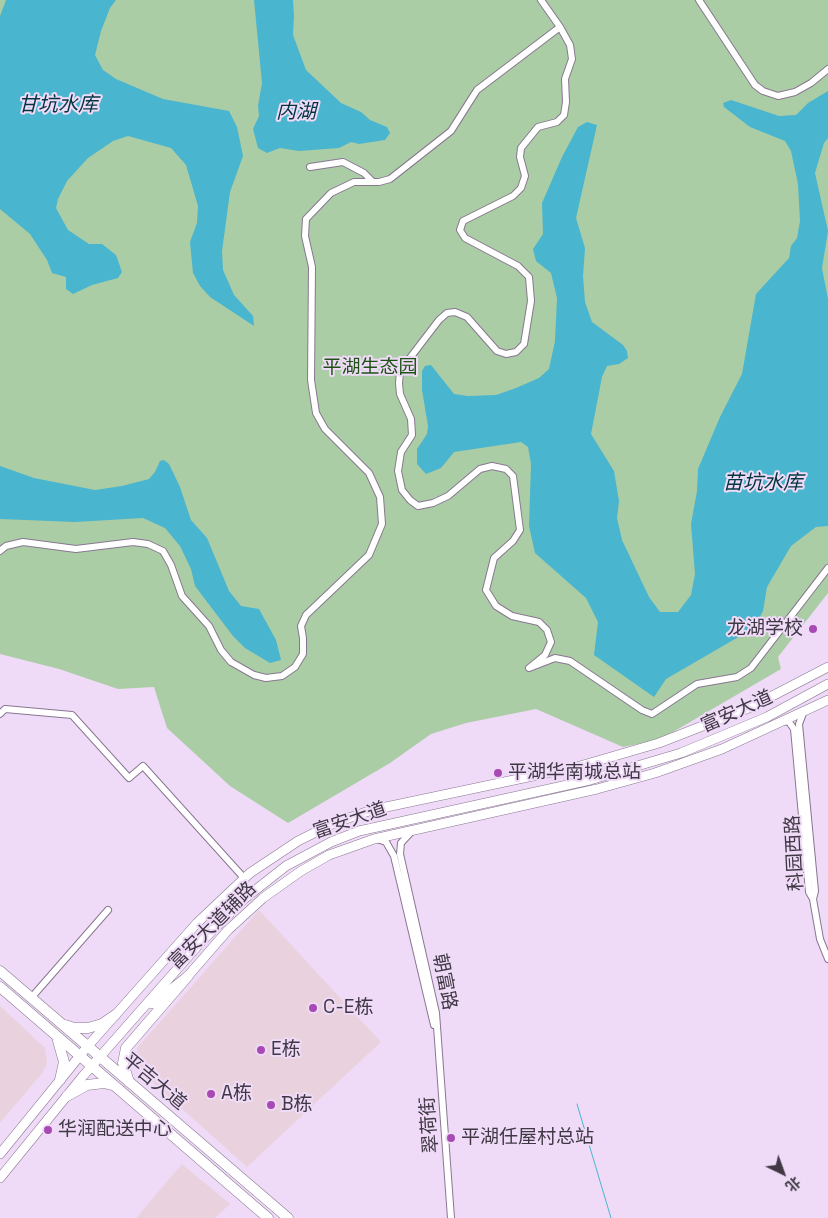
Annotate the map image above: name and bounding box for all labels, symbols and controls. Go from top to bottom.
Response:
water label: 甘坑水库 [18,94,98,118]
water label: 内湖 [276,101,316,125]
park label: 平湖生态园 [323,357,417,379]
water label: 苗坑水库 [723,472,803,496]
place label: 龙湖学校 [727,618,803,640]
marker: 龙湖学校 [807,623,819,635]
street label: 富安大道 [698,686,776,738]
place label: 平湖华南城总站 [508,762,641,784]
marker: 平湖华南城总站 [492,767,504,779]
street label: 富安大道 [310,798,390,844]
street label: 科园西路 [782,814,808,892]
street label: 富安大道辅路 [165,878,261,974]
street label: 朝富路 [427,952,461,1012]
place label: C-E栋 [323,997,374,1019]
marker: C-E栋 [307,1002,319,1014]
place label: E栋 [271,1039,301,1061]
marker: E栋 [255,1044,267,1056]
street label: 平吉大道 [118,1049,190,1115]
place label: A栋 [221,1083,252,1105]
marker: A栋 [205,1088,217,1100]
place label: B栋 [281,1094,313,1116]
street label: 翠荷街 [417,1096,443,1154]
marker: B栋 [265,1099,277,1111]
place label: 华润配送中心 [58,1119,172,1141]
marker: 华润配送中心 [42,1124,54,1136]
place label: 平湖任屋村总站 [461,1127,594,1149]
marker: 平湖任屋村总站 [445,1132,457,1144]
north arrow [758,1148,808,1198]
text: 北 [782,1173,804,1196]

